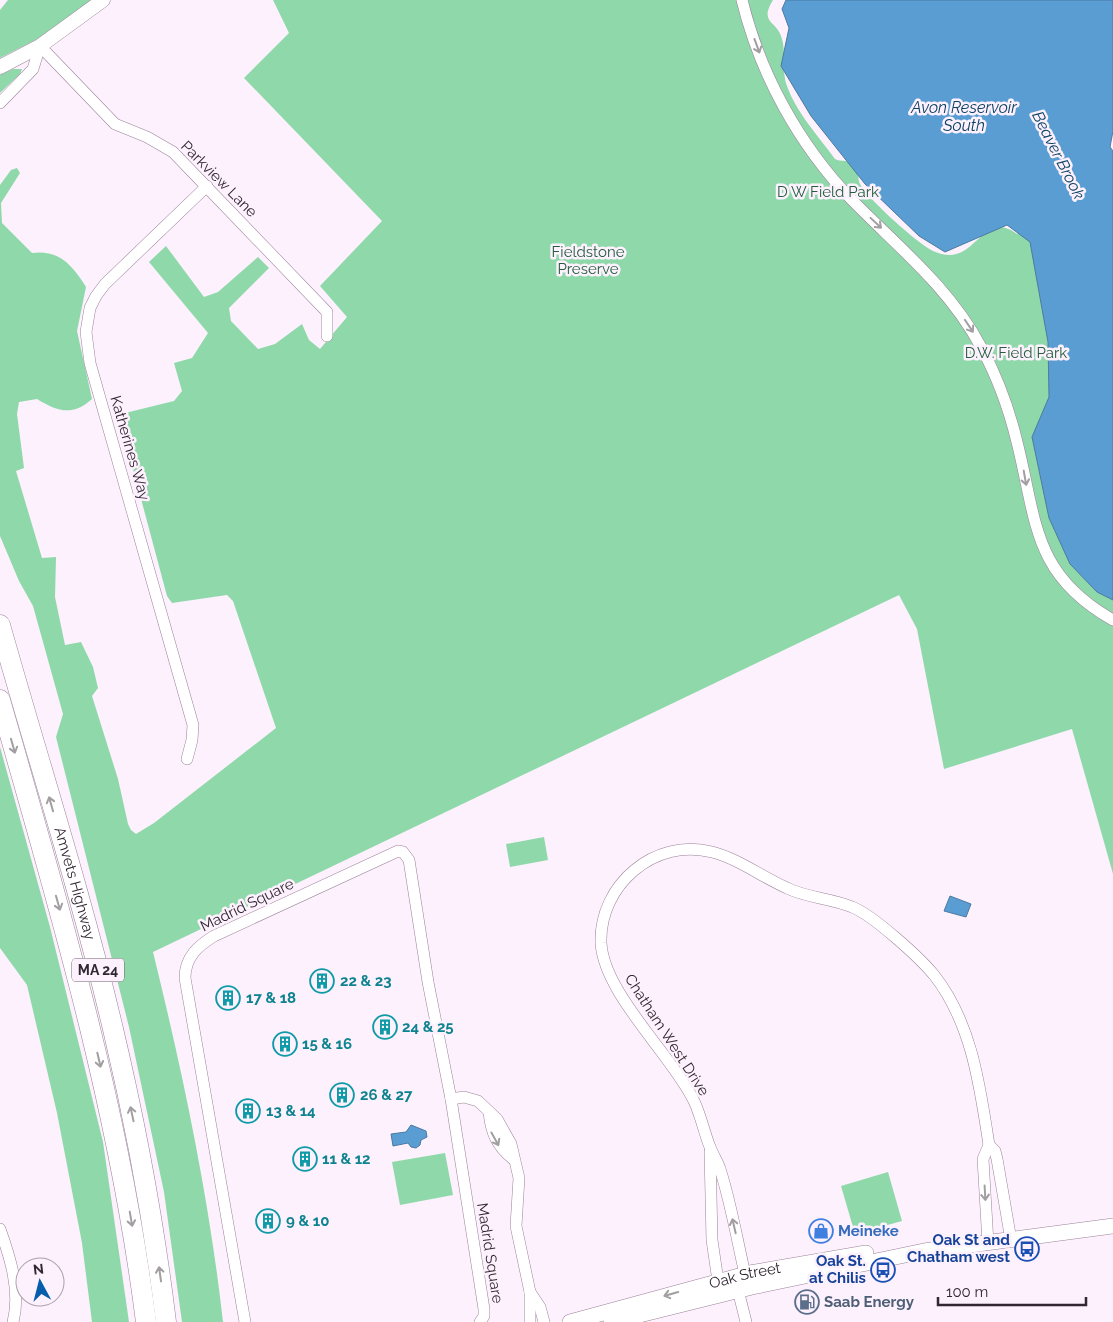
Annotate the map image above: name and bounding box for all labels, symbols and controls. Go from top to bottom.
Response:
one-way arrow [753,38,762,54]
water label: Avon Reservoir South [910,98,1017,135]
water label: Beaver Brook [1028,108,1089,203]
street label: Parkview Lane [177,137,261,221]
park label: D W Field Park [777,183,879,201]
one-way arrow [869,217,882,229]
park label: Fieldstone Preserve [552,243,625,278]
one-way arrow [964,319,974,333]
park label: D.W. Field Park [965,344,1067,362]
street label: Katherines Way [106,394,154,502]
one-way arrow [1020,469,1030,485]
one-way arrow [9,738,19,754]
one-way arrow [46,796,56,812]
street label: Amvets Highway [50,825,99,942]
street label: Madrid Square [197,875,297,935]
one-way arrow [54,894,63,910]
road number: MA 24 [72,958,124,982]
building icon: 22 & 23 [309,968,335,994]
street label: Chatham West Drive [621,971,713,1099]
place label: 22 & 23 [340,972,392,990]
building icon: 17 & 18 [215,985,241,1011]
place label: 17 & 18 [246,989,296,1007]
building icon: 24 & 25 [372,1014,398,1040]
place label: 24 & 25 [402,1018,454,1036]
building icon: 15 & 16 [272,1031,298,1057]
place label: 15 & 16 [302,1035,352,1053]
one-way arrow [95,1051,104,1067]
building icon: 26 & 27 [329,1082,355,1108]
place label: 26 & 27 [360,1086,413,1104]
building icon: 13 & 14 [235,1098,261,1124]
place label: 13 & 14 [266,1102,316,1120]
one-way arrow [126,1106,136,1122]
one-way arrow [491,1131,501,1145]
building icon: 11 & 12 [292,1146,318,1172]
place label: 11 & 12 [322,1150,371,1168]
one-way arrow [981,1184,990,1200]
street label: Madrid Square [473,1201,507,1305]
building icon: 9 & 10 [255,1208,281,1234]
one-way arrow [126,1211,136,1227]
place label: 9 & 10 [286,1212,329,1230]
shop icon: Meineke [808,1218,834,1244]
one-way arrow [729,1219,738,1235]
place label: Meineke [838,1222,899,1240]
place label: Oak St and Chatham west [907,1231,1010,1266]
bus stop icon: Oak St and Chatham west [1014,1236,1040,1262]
place label: Oak St. at Chilis [809,1252,866,1287]
north arrow [15,1257,65,1307]
bus stop icon: Oak St. at Chilis [870,1257,896,1283]
street label: Oak Street [707,1259,782,1293]
text: N [32,1261,45,1278]
one-way arrow [155,1266,165,1282]
scale bar [938,1274,1086,1306]
text: 100 m [946,1283,988,1301]
fuel station icon: Saab Energy [794,1289,820,1315]
one-way arrow [663,1290,679,1299]
place label: Saab Energy [824,1293,915,1311]

